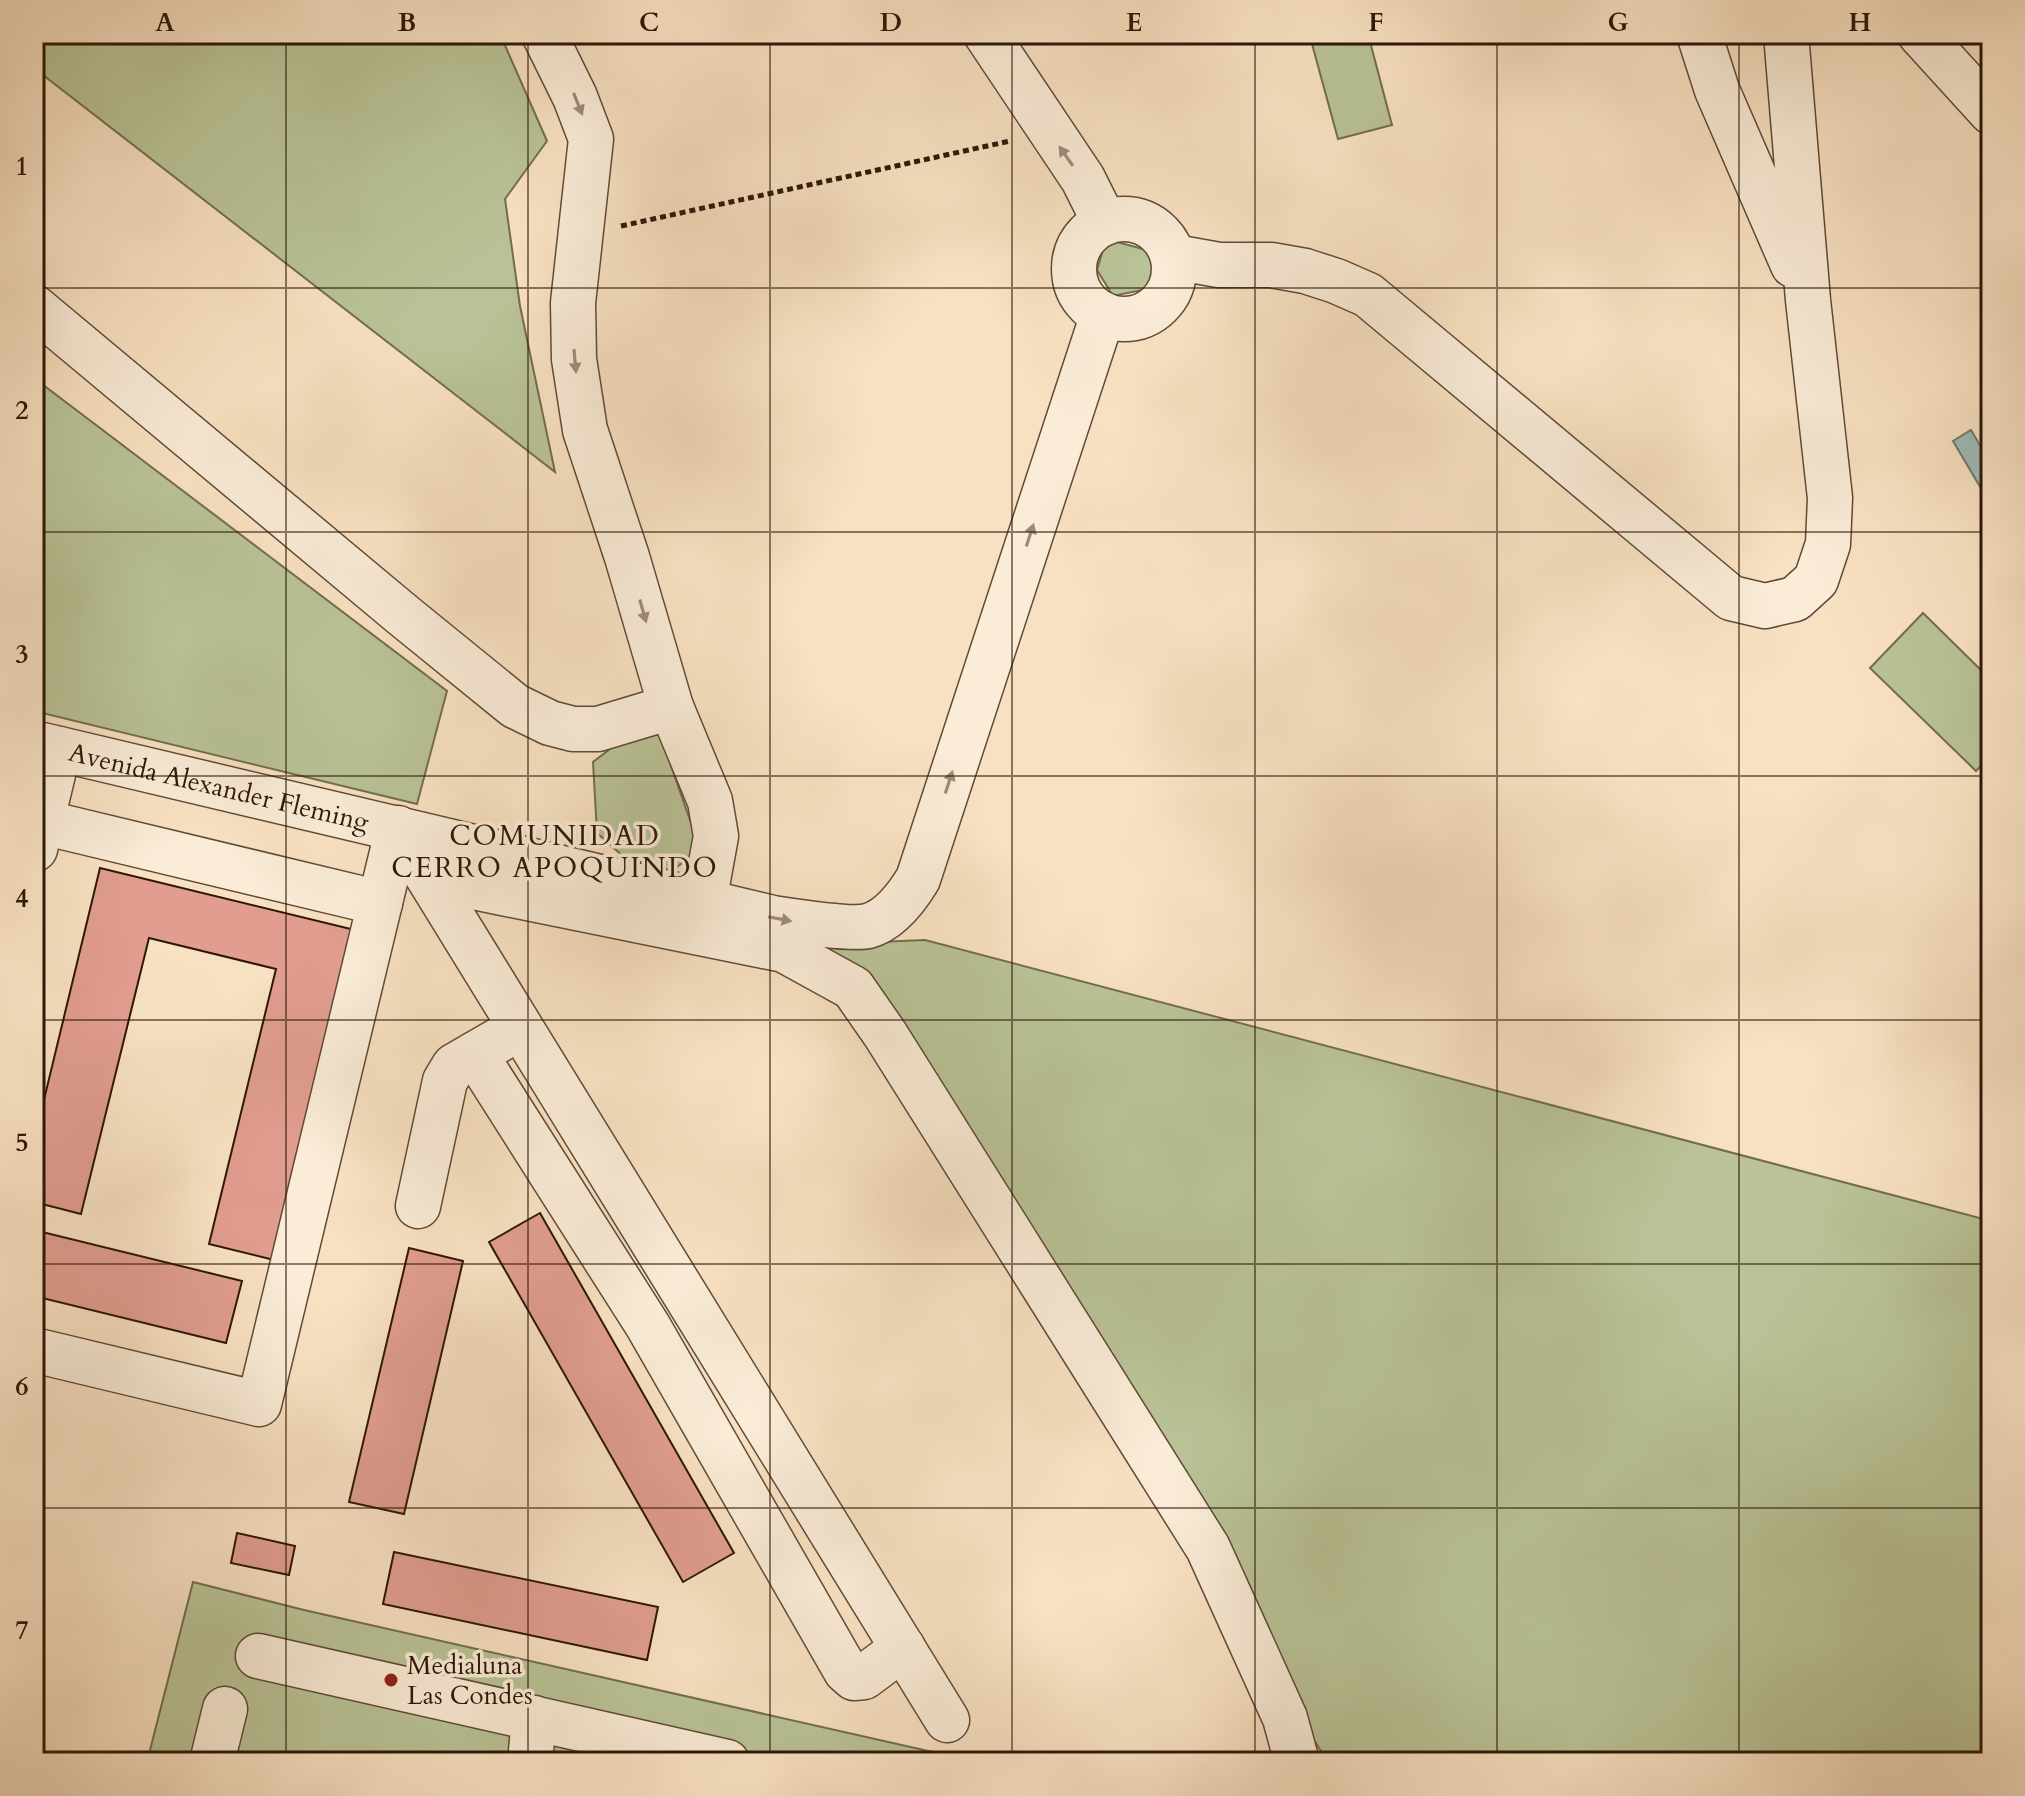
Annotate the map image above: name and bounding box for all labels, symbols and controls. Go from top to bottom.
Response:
text: A [155,5,175,40]
text: B [398,5,416,40]
text: C [639,5,659,40]
text: D [880,5,902,40]
text: E [1126,5,1142,40]
text: F [1368,5,1384,40]
text: G [1607,5,1629,40]
text: H [1849,5,1872,40]
one-way arrow [572,92,585,116]
one-way arrow [1059,145,1075,166]
text: 1 [15,149,29,184]
one-way arrow [569,348,582,373]
text: 2 [15,393,29,428]
one-way arrow [1024,522,1036,546]
one-way arrow [637,599,650,623]
text: 3 [15,637,29,672]
street label: Avenida Alexander Fleming [65,735,373,840]
one-way arrow [943,769,955,793]
district label: COMUNIDAD CERRO APOQUINDO [391,817,719,887]
text: 4 [15,881,29,916]
one-way arrow [768,913,793,925]
text: 5 [15,1125,29,1160]
text: 6 [15,1369,29,1404]
text: 7 [15,1613,29,1648]
place label: Medialuna Las Condes [407,1648,533,1713]
marker: Medialuna Las Condes [382,1671,400,1689]

